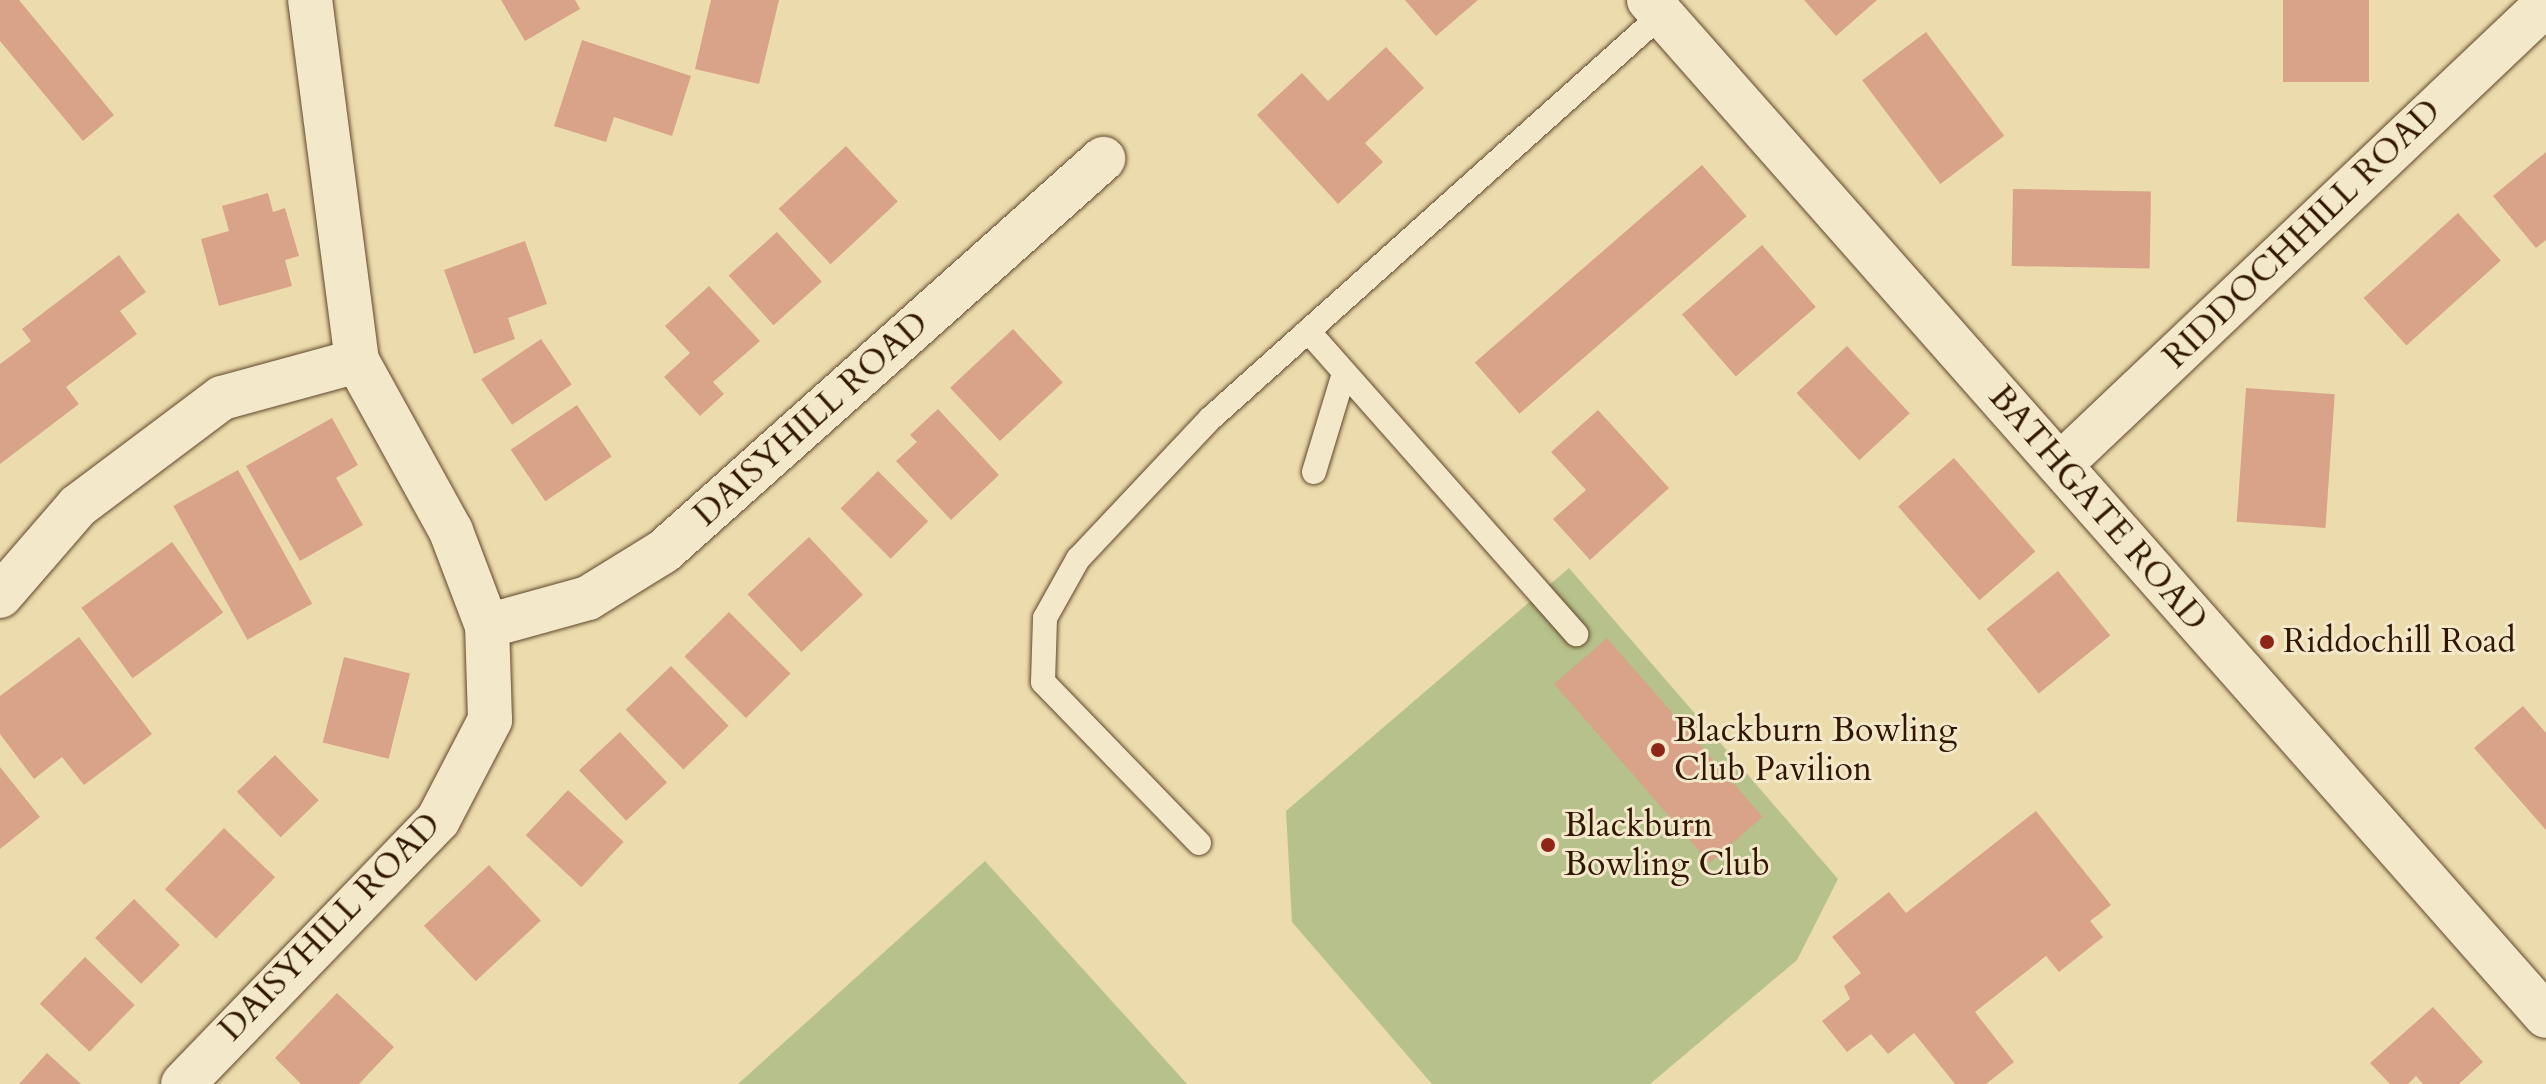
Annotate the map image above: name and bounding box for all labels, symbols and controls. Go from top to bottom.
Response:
street label: RIDDOCHHILL ROAD [2155,91,2449,377]
street label: DAISYHILL ROAD [686,303,936,535]
street label: BATHGATE ROAD [1980,377,2216,639]
place label: Riddochill Road [2283,622,2516,662]
marker: Riddochill Road [2258,633,2276,651]
place label: Blackburn Bowling Club Pavilion [1674,710,1957,790]
marker: Blackburn Bowling Club Pavilion [1649,741,1667,759]
street label: DAISYHILL ROAD [211,805,449,1049]
place label: Blackburn Bowling Club [1564,805,1770,884]
marker: Blackburn Bowling Club [1539,836,1557,854]

